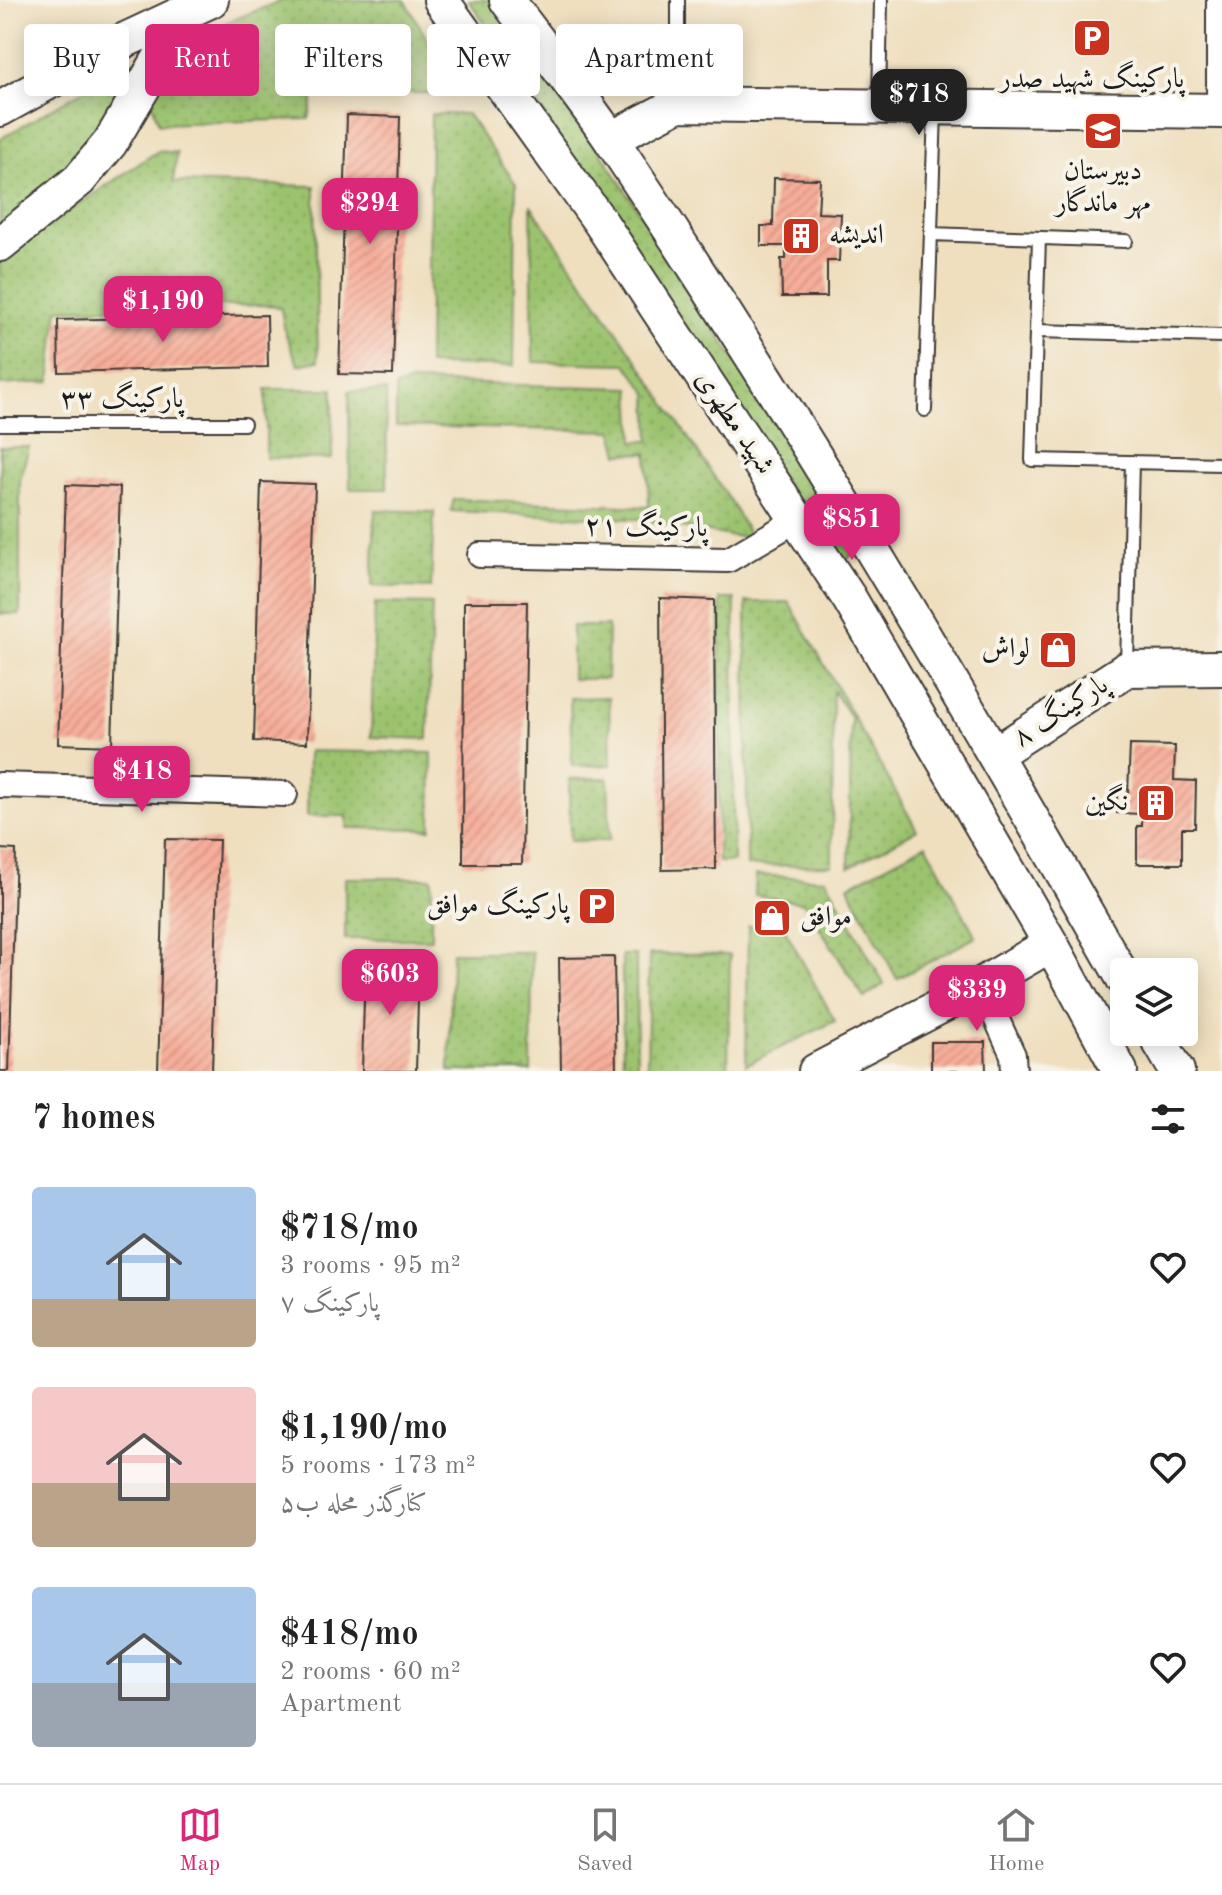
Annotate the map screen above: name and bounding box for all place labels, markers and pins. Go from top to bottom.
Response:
parking icon: پارکینگ شهید صدر [1071,17,1113,59]
place label: پارکینگ شهید صدر [997,60,1186,98]
pin: $718 [872,69,966,137]
school or university icon: دبیرستان مهر ماندگار [1082,110,1124,152]
place label: دبیرستان مهر ماندگار [1052,158,1151,220]
pin: $294 [323,178,417,246]
building icon: اندیشه [780,215,822,257]
place label: اندیشه [829,222,884,250]
pin: $1,190 [98,276,228,344]
pin: $851 [805,494,899,562]
shop icon: لواش [1037,629,1079,671]
place label: لواش [982,636,1030,665]
pin: $418 [95,746,189,814]
building icon: نگین [1135,782,1177,824]
place label: نگین [1085,783,1128,817]
parking icon: پارکینگ موافق [576,885,618,927]
place label: پارکینگ موافق [427,886,571,924]
shop icon: موافق [751,897,793,939]
place label: موافق [800,904,852,933]
pin: $603 [343,949,437,1017]
pin: $339 [930,965,1024,1033]

